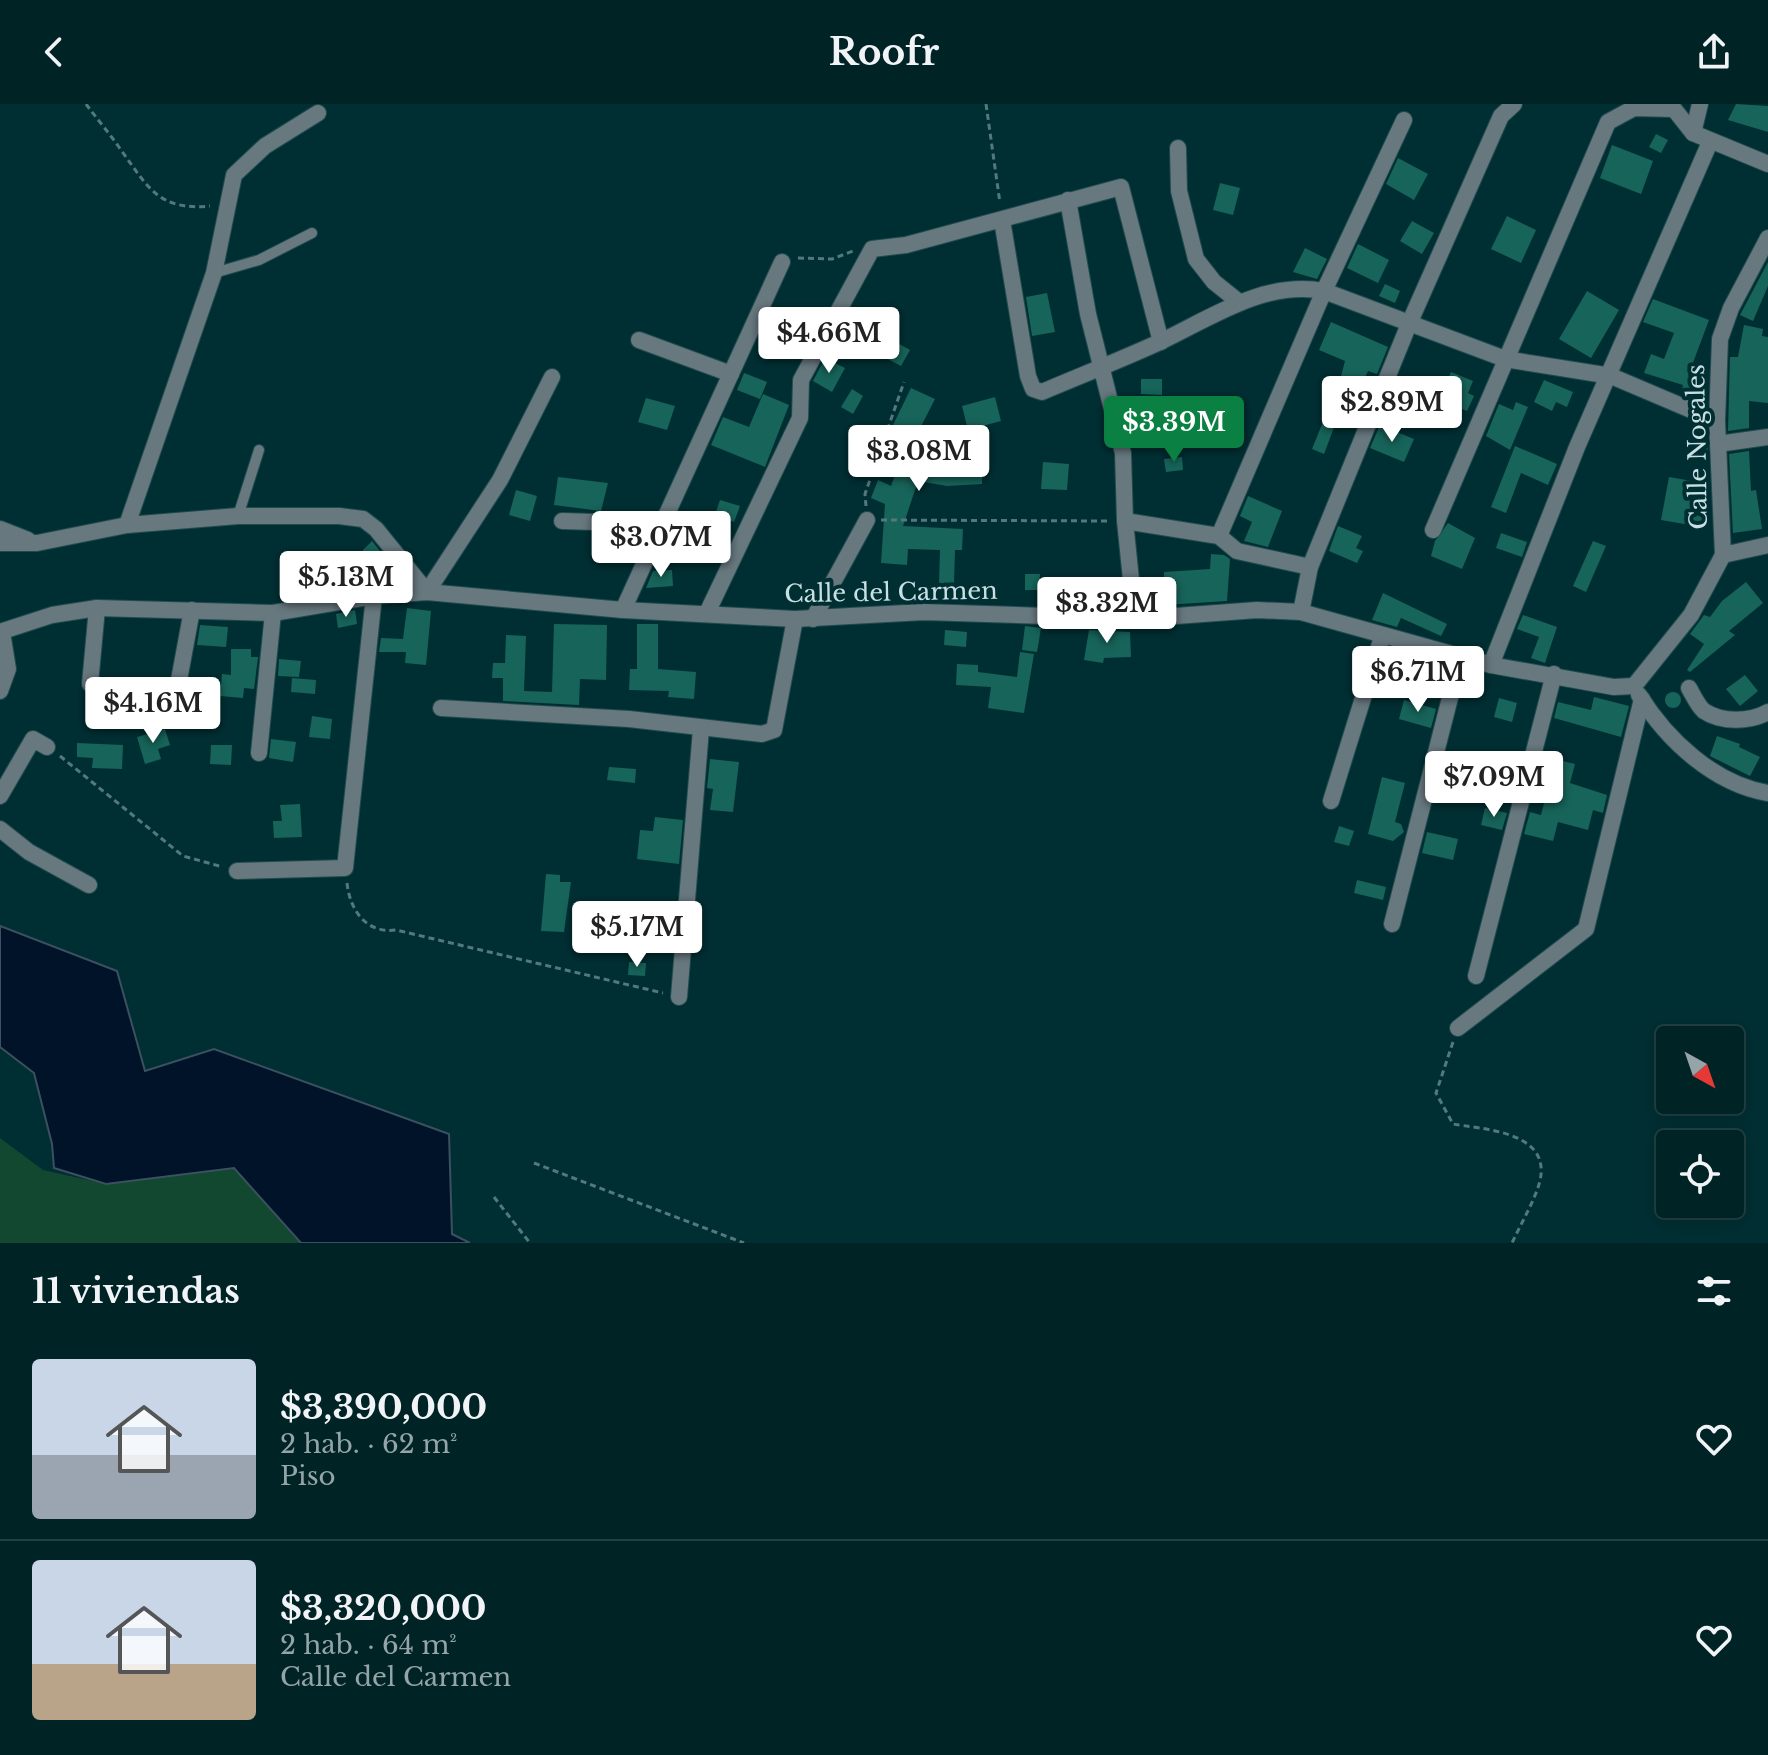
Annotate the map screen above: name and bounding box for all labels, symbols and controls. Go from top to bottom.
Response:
icon: back [32,30,76,74]
text: Roofr [829,30,939,75]
icon: share [1692,30,1736,74]
pin: $4.66M [764,307,894,375]
text: $4.66M [776,317,882,349]
street label: Calle Nogales [1681,364,1713,530]
pin: $2.89M [1327,376,1457,444]
text: $2.89M [1340,386,1444,418]
pin: $3.39M [1109,396,1239,464]
text: $3.39M [1122,406,1226,438]
pin: $3.08M [854,425,984,493]
text: $3.08M [866,435,972,467]
pin: $3.07M [596,511,726,579]
text: $3.07M [610,521,712,553]
pin: $5.13M [281,551,411,619]
text: $5.13M [298,561,394,593]
street label: Calle del Carmen [784,576,998,608]
pin: $3.32M [1042,577,1172,645]
text: $3.32M [1055,587,1159,619]
pin: $6.71M [1353,646,1483,714]
text: $6.71M [1370,656,1466,688]
pin: $4.16M [88,677,218,745]
text: $4.16M [103,687,203,719]
pin: $7.09M [1429,751,1559,819]
text: $7.09M [1443,761,1545,793]
pin: $5.17M [572,901,702,969]
text: $5.17M [590,911,684,943]
north arrow [1656,1026,1744,1114]
map controls [1656,1026,1744,1218]
button: locate [1656,1130,1744,1218]
icon: filters [1692,1269,1736,1313]
text: 11 viviendas [32,1270,240,1312]
text: $3,390,000 [280,1386,487,1428]
icon: home [96,1391,192,1487]
icon: heart [1692,1417,1736,1461]
text: 2 hab. · 62 m² [280,1428,458,1460]
text: Piso [280,1460,336,1492]
text: $3,320,000 [280,1587,486,1629]
icon: home [96,1592,192,1688]
icon: heart [1692,1618,1736,1662]
text: 2 hab. · 64 m² [280,1629,457,1661]
text: Calle del Carmen [280,1661,511,1693]

